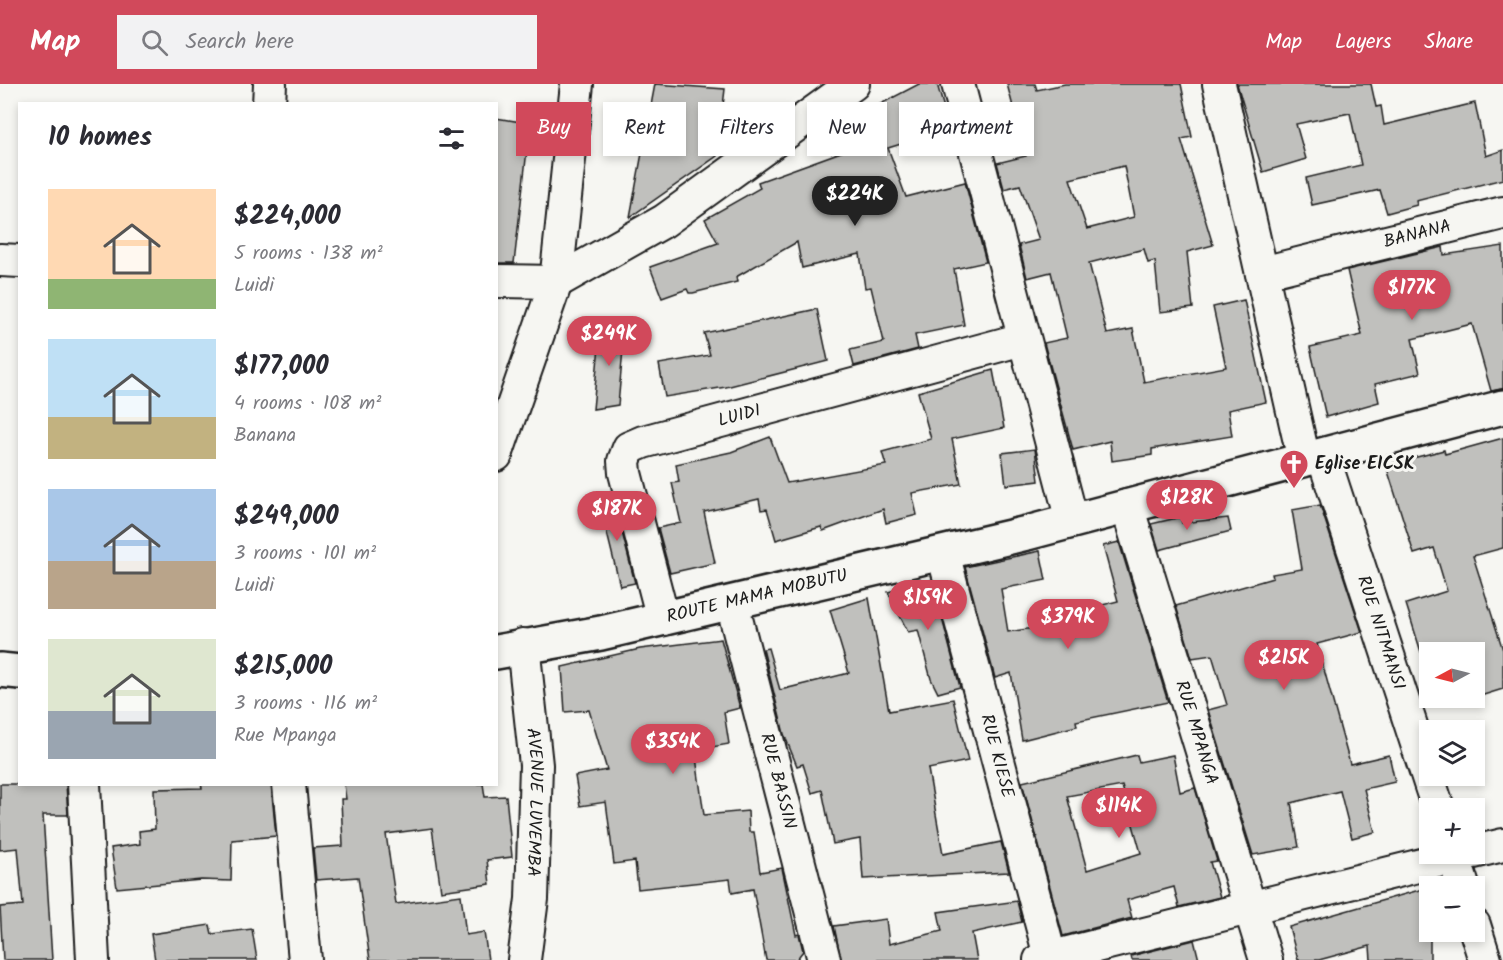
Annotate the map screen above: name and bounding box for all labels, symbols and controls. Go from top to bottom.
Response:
search box [117,15,537,69]
text: Map [30,20,81,65]
text: Search here [186,25,294,60]
icon: search [138,26,171,59]
text: Map [1265,26,1302,59]
text: Layers [1335,26,1391,59]
text: Share [1424,26,1473,59]
chip: Buy [516,102,591,156]
chip: Rent [603,102,686,156]
chip: Filters [698,102,795,156]
chip: New [807,102,887,156]
chip: Apartment [899,102,1034,156]
text: 10 homes [48,117,152,159]
icon: filters [435,122,468,155]
pin: $224K [813,176,897,227]
text: $224K [826,179,884,211]
text: $224,000 [234,196,341,238]
street label: BANANA [1380,212,1454,257]
icon: home [96,213,168,285]
text: 5 rooms · 138 m² [234,238,383,270]
text: Luidi [234,270,274,302]
pin: $177K [1370,270,1454,321]
text: $177K [1388,273,1436,305]
pin: $249K [567,316,651,367]
text: $249K [581,319,637,351]
text: $177,000 [234,346,329,388]
icon: home [96,363,168,435]
text: 4 rooms · 108 m² [234,388,381,420]
street label: LUIDI [715,396,764,436]
text: Banana [234,420,296,452]
church icon: Eglise EICSK [1278,448,1310,490]
place label: Eglise EICSK [1315,450,1415,479]
pin: $128K [1145,480,1229,531]
text: $128K [1160,483,1214,515]
pin: $187K [575,491,659,542]
text: $187K [591,494,643,526]
text: $249,000 [234,496,339,538]
icon: home [96,513,168,585]
text: 3 rooms · 101 m² [234,538,376,570]
street label: ROUTE MAMA MOBUTU [664,561,851,632]
text: Luidi [234,570,274,602]
street label: RUE NITMANSI [1349,572,1413,694]
pin: $159K [886,580,970,631]
text: $159K [903,583,953,615]
pin: $379K [1026,599,1110,650]
text: $379K [1041,602,1095,634]
pin: $215K [1242,640,1326,691]
north arrow [1419,642,1485,708]
map controls [1419,642,1485,942]
text: $215K [1258,643,1310,675]
text: $215,000 [234,646,332,688]
icon: home [96,663,168,735]
street label: RUE MPANGA [1167,677,1226,789]
text: 3 rooms · 116 m² [234,688,377,720]
street label: RUE KIESE [972,711,1022,802]
text: Rue Mpanga [234,720,337,752]
button: layers [1419,720,1485,786]
pin: $354K [631,724,715,775]
street label: AVENUE LUVEMBA [518,726,551,877]
text: $354K [645,727,701,759]
street label: RUE BASSIN [752,730,804,832]
pin: $114K [1077,788,1161,839]
text: $114K [1096,791,1142,823]
button: + [1419,798,1485,864]
button: − [1419,876,1485,942]

